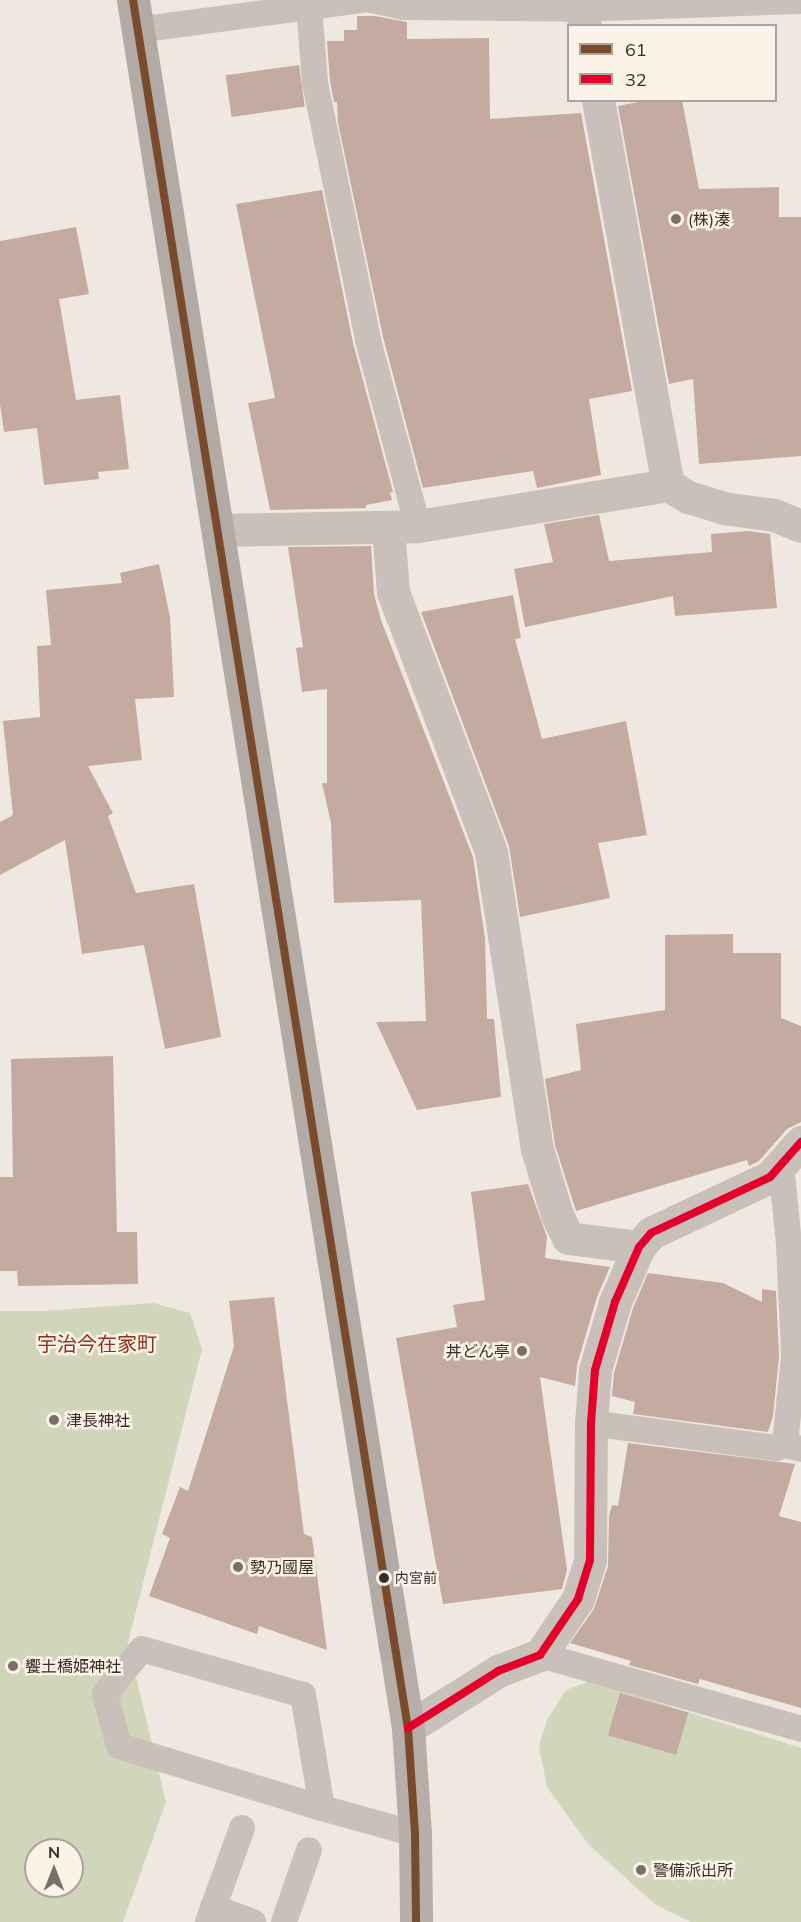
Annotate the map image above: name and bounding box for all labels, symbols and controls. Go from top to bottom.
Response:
legend [567,24,777,102]
text: 61 [625,38,647,61]
text: 32 [625,68,647,91]
place label: (株)湊 [688,209,730,229]
marker: (株)湊 [669,212,683,226]
district label: 宇治今在家町 [37,1331,157,1355]
place label: 丼どん亭 [446,1341,510,1361]
marker: 丼どん亭 [515,1344,529,1358]
place label: 津長神社 [66,1410,130,1430]
marker: 津長神社 [47,1413,61,1427]
place label: 勢乃國屋 [250,1557,314,1577]
marker: 勢乃國屋 [231,1560,245,1574]
place label: 内宮前 [395,1570,437,1586]
marker: 内宮前 [378,1572,390,1584]
place label: 饗土橋姫神社 [25,1656,121,1676]
marker: 饗土橋姫神社 [6,1659,20,1673]
north arrow [24,1838,84,1898]
text: N [48,1842,60,1862]
place label: 警備派出所 [653,1860,733,1880]
marker: 警備派出所 [634,1863,648,1877]

